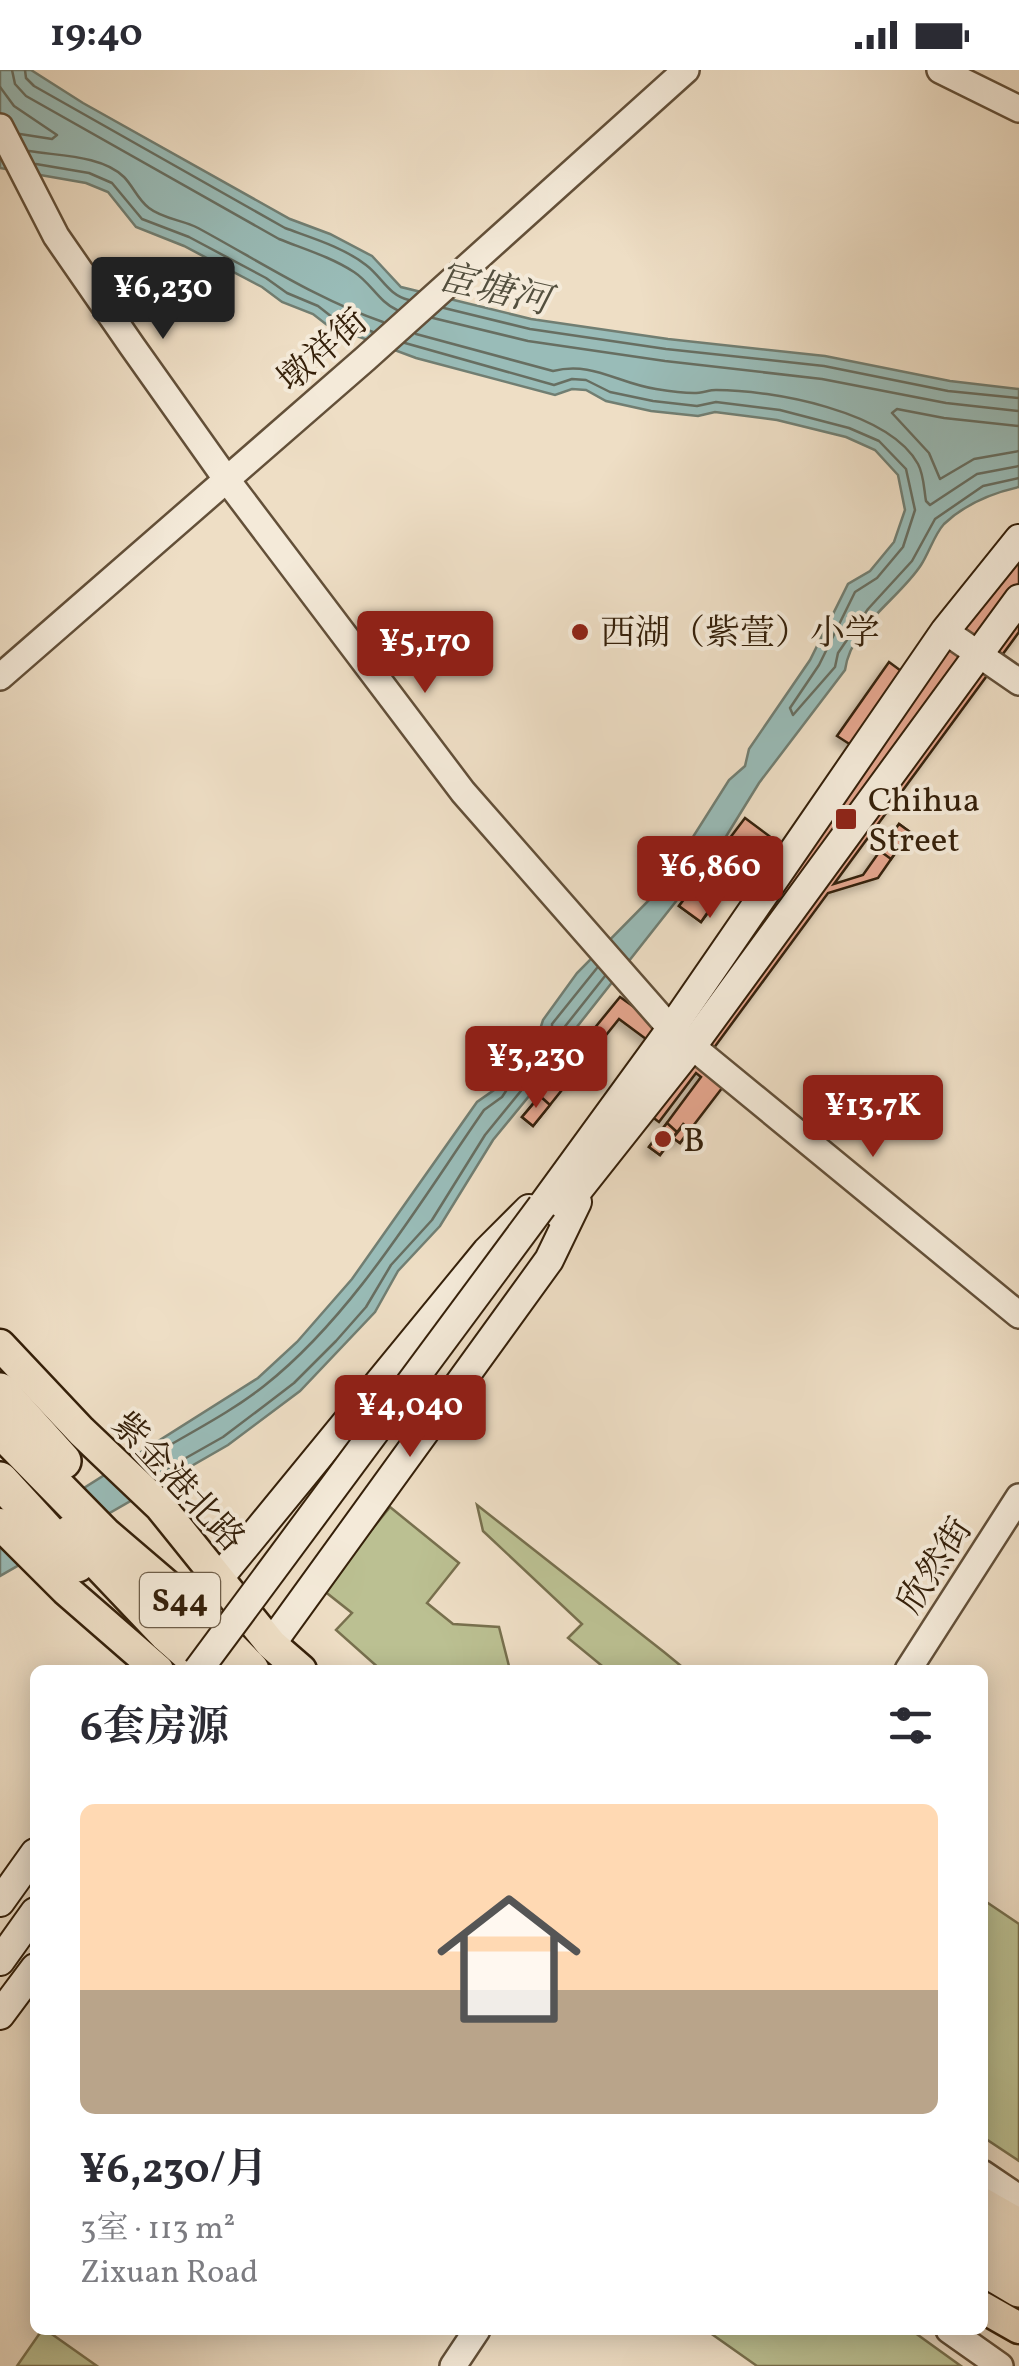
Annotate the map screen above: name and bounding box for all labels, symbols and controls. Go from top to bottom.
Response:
text: 19:40 [50,9,143,62]
water label: 宦塘河 [432,253,561,331]
pin: ¥6,230 [82,257,244,342]
text: ¥6,230 [114,267,212,311]
street label: 墩祥街 [269,300,379,405]
pin: ¥5,170 [344,611,506,696]
place label: 西湖（紫萱）小学 [600,611,880,659]
text: ¥5,170 [379,621,471,665]
marker: 西湖（紫萱）小学 [569,621,591,643]
place label: Chihua Street [868,778,980,866]
marker: Chihua Street [833,806,859,832]
pin: ¥6,860 [629,836,791,921]
text: ¥6,860 [659,846,761,890]
pin: ¥3,230 [455,1026,617,1111]
text: ¥3,230 [487,1036,585,1080]
pin: ¥13.7K [792,1075,954,1160]
text: ¥13.7K [825,1085,921,1129]
place label: B [683,1118,705,1166]
marker: B [652,1128,674,1150]
pin: ¥4,040 [329,1375,491,1460]
text: ¥4,040 [357,1385,463,1429]
street label: 紫金港北路 [100,1403,254,1563]
street label: 欣然街 [888,1510,985,1624]
road number: S44 [140,1573,220,1627]
icon: filters [883,1698,938,1753]
text: 6套房源 [80,1700,229,1759]
icon: home [419,1869,599,2049]
text: ¥6,230/月 [80,2142,268,2201]
text: 3室 · 113 m² [80,2208,235,2252]
text: Zixuan Road [80,2252,258,2296]

